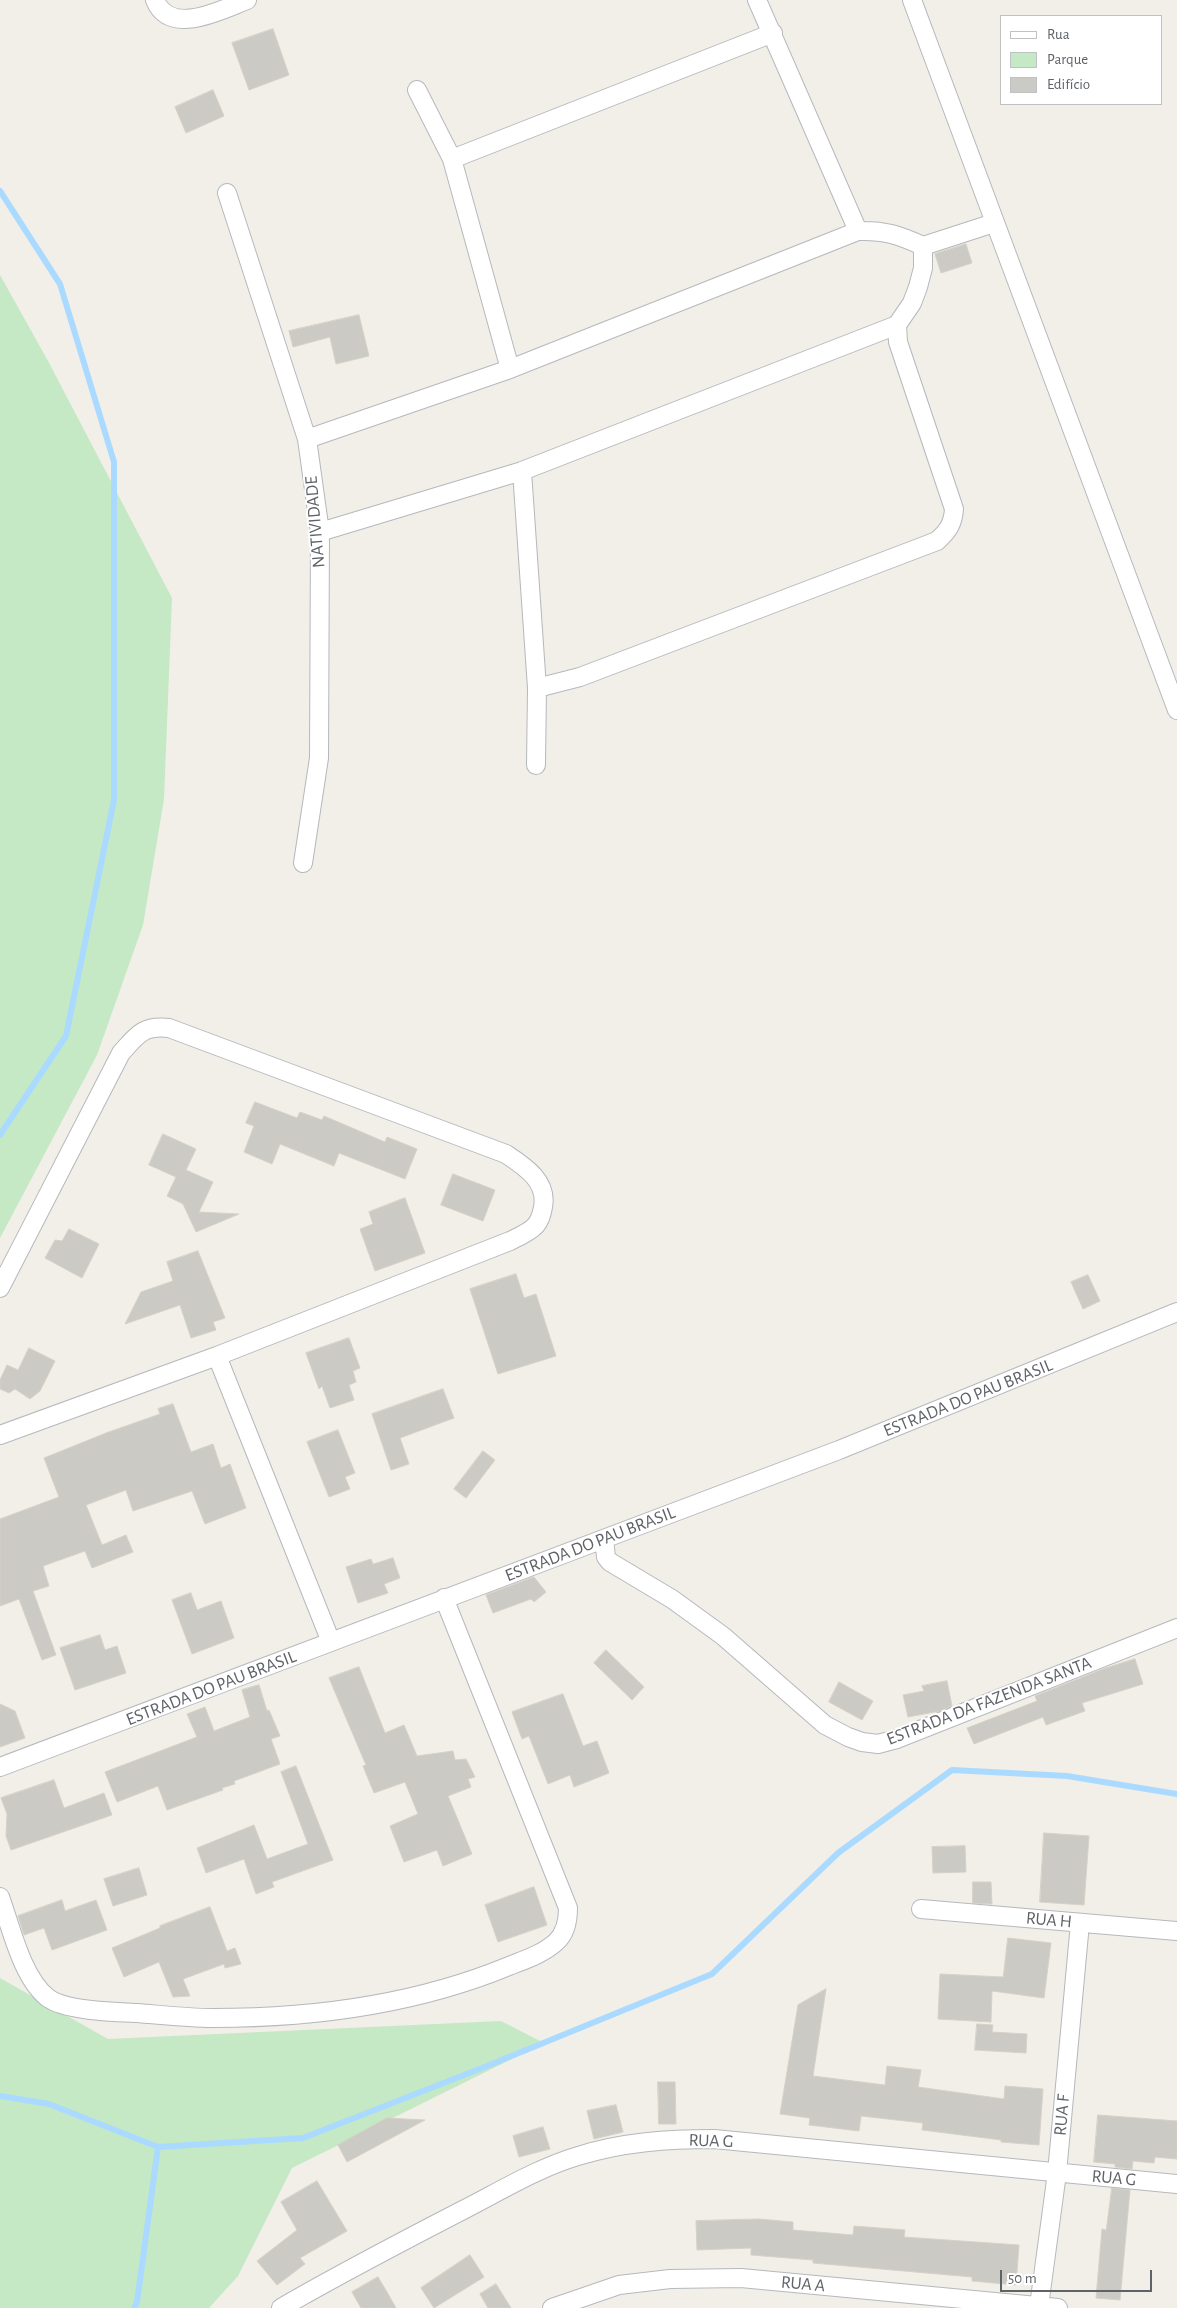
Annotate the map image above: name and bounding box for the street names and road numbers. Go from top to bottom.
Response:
street label: NATIVIDADE [300,475,330,569]
street label: ESTRADA DO PAU BRASIL [880,1354,1056,1442]
street label: ESTRADA DO PAU BRASIL [502,1502,678,1586]
street label: ESTRADA DO PAU BRASIL [123,1646,299,1730]
street label: ESTRADA DA FAZENDA SANTA [883,1652,1095,1750]
street label: RUA H [1025,1907,1073,1933]
street label: RUA F [1049,2093,1075,2137]
street label: RUA G [688,2129,734,2153]
street label: RUA G [1091,2165,1137,2191]
street label: RUA A [780,2271,826,2297]

